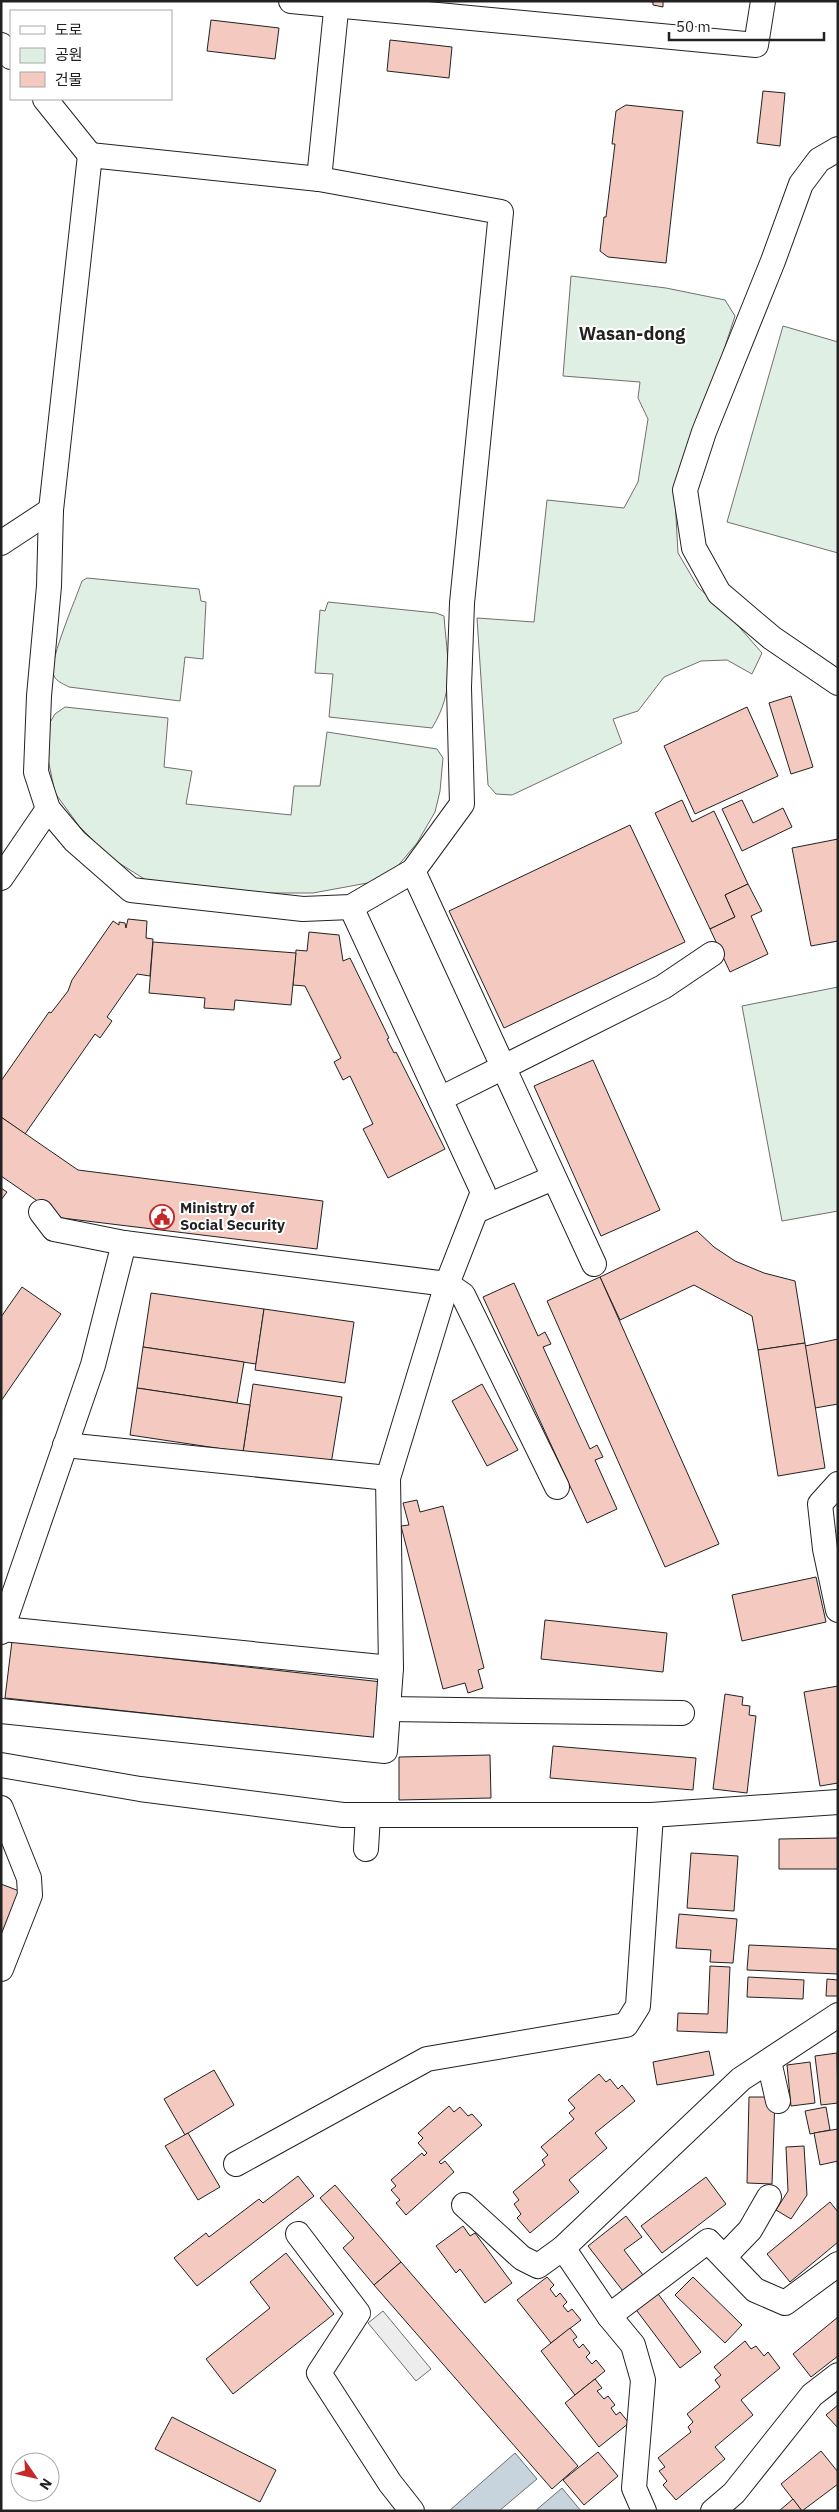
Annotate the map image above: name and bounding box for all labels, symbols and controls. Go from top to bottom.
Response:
legend [10,10,172,100]
scale bar [669,10,824,42]
text: 50 m [676,17,711,36]
text: 도로 [55,20,83,39]
text: 공원 [55,45,83,64]
text: 건물 [55,70,83,89]
district label: Wasan-dong [579,322,685,345]
place label: Ministry of Social Security [180,1198,285,1234]
public building icon: Ministry of Social Security [149,1204,175,1230]
north arrow [10,2452,60,2502]
text: N [35,2475,56,2494]

